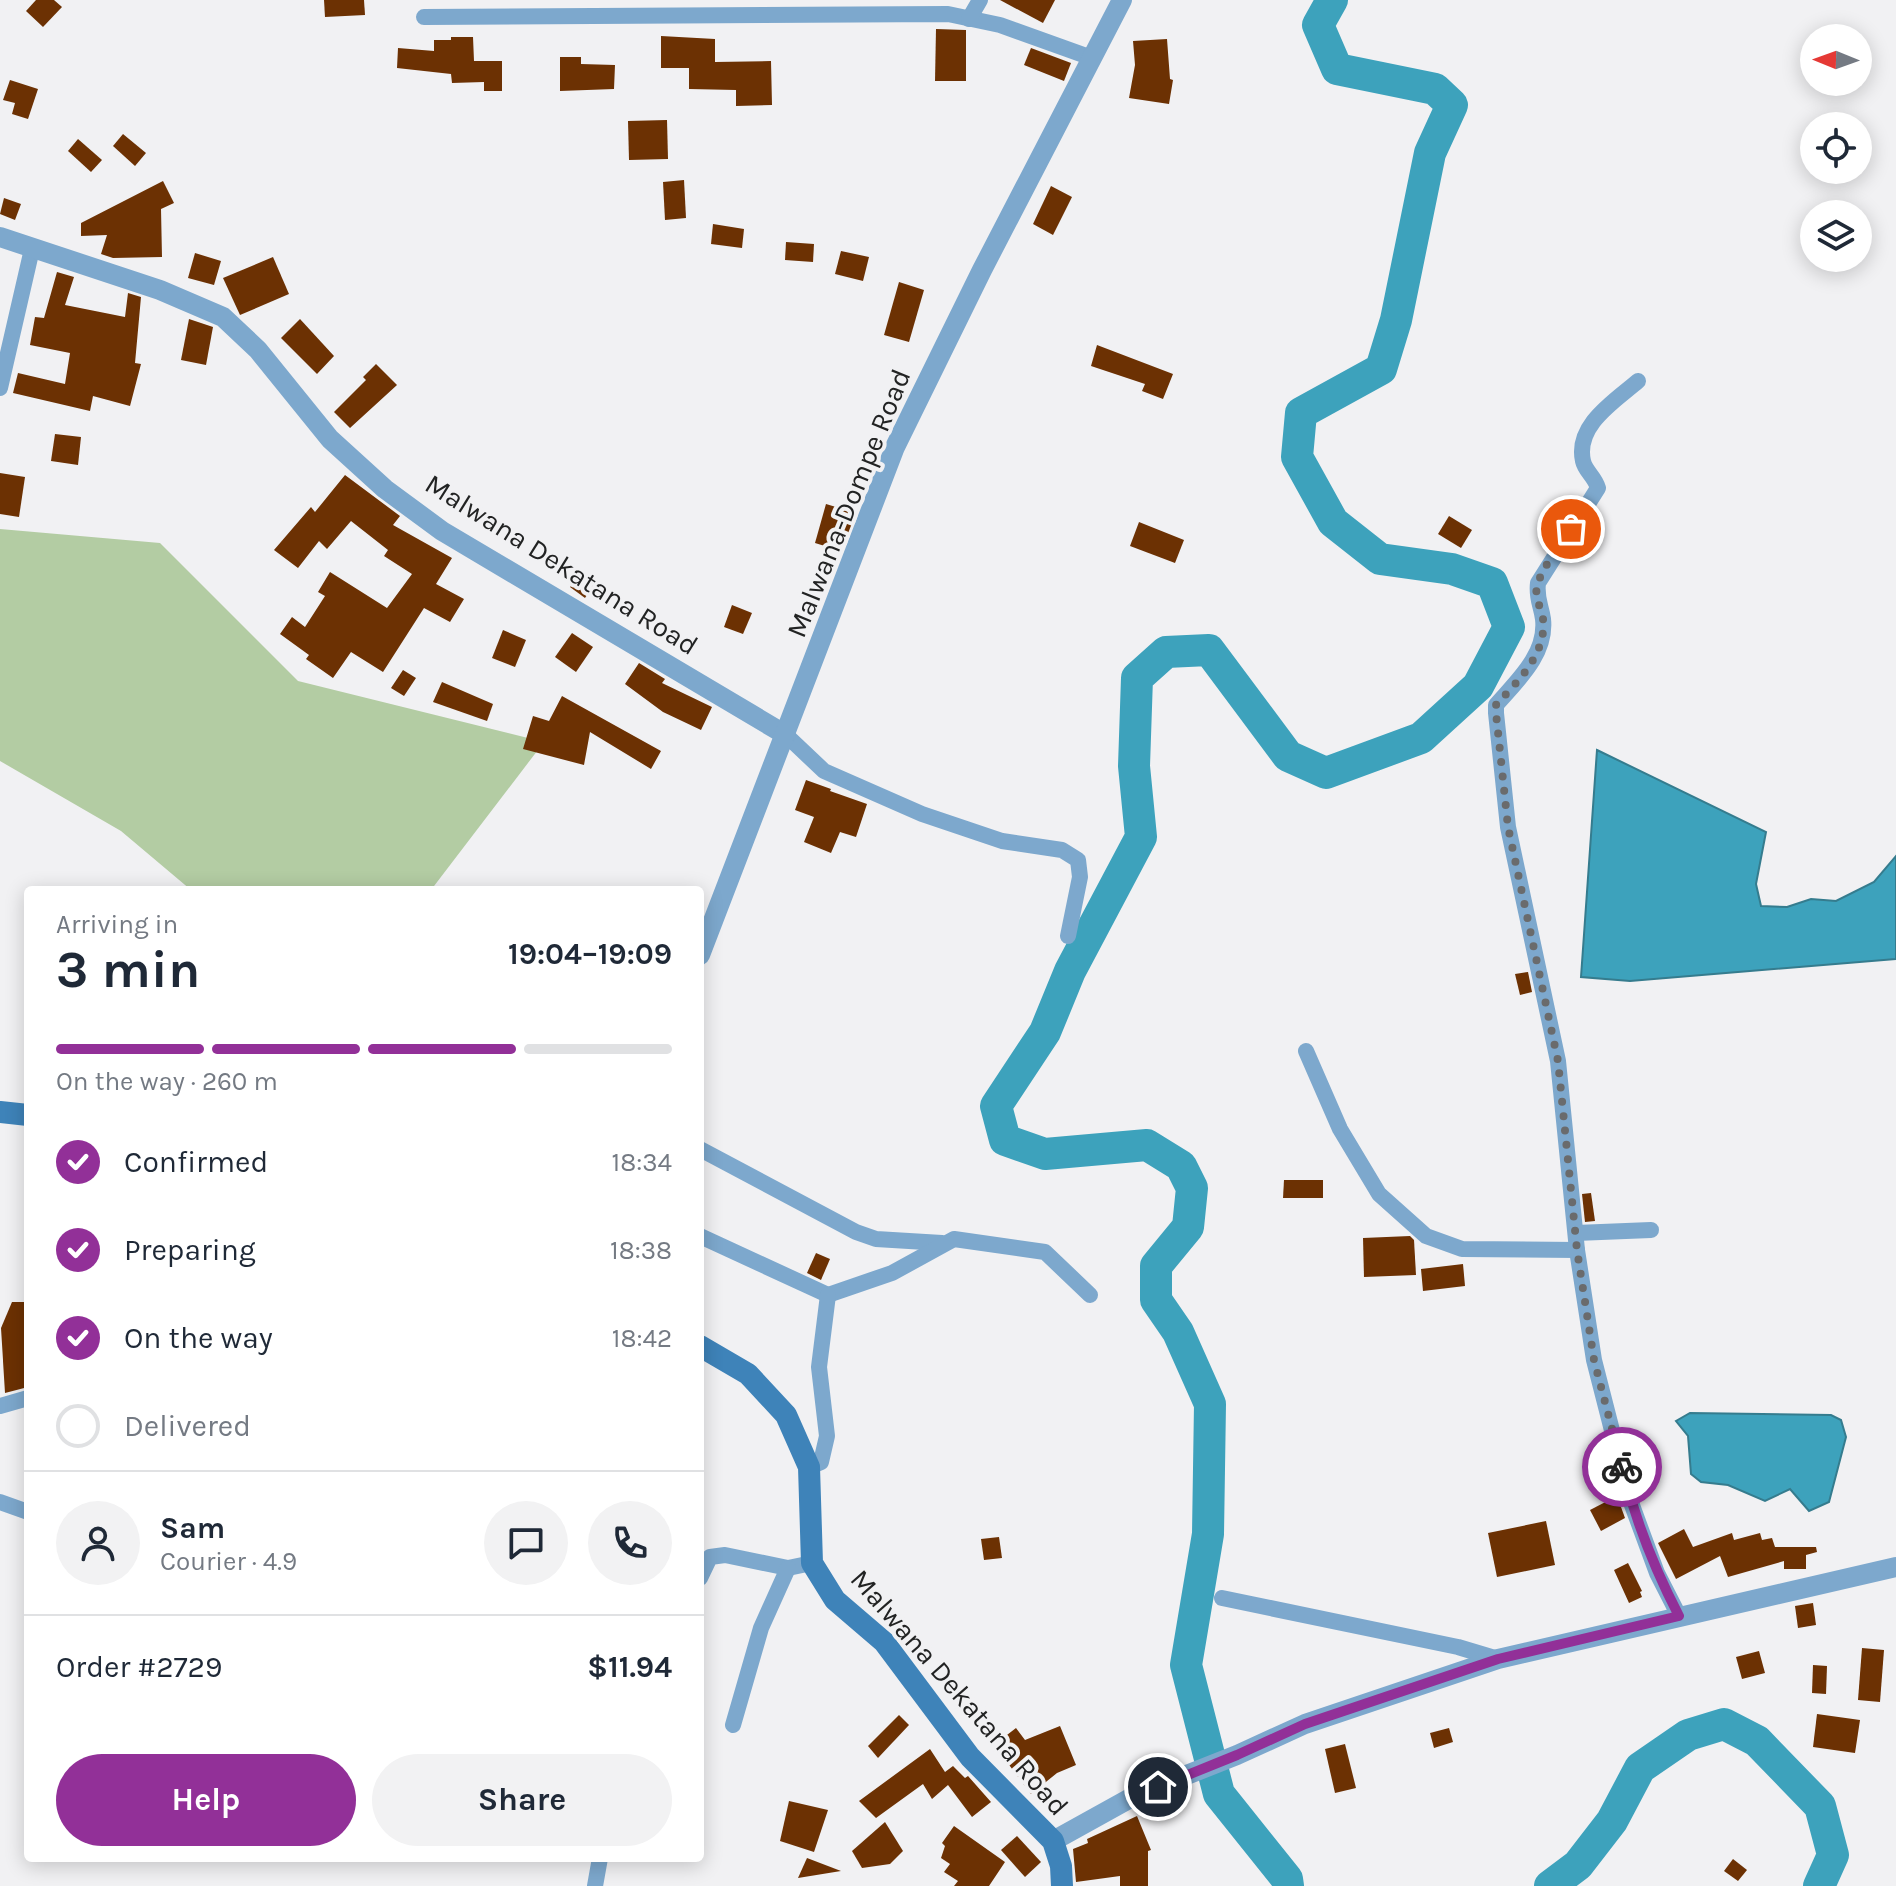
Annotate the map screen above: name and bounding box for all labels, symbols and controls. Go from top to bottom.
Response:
north arrow [1800,24,1872,96]
map controls [1800,24,1872,272]
button: locate [1800,112,1872,184]
button: layers [1800,200,1872,272]
street label: Malwana-Dompe Road [779,364,917,642]
street label: Malwana Dekatana Road [419,467,704,662]
pin [1537,495,1605,563]
icon: bag [1549,507,1593,551]
text: Arriving in [56,909,178,940]
text: 19:04–19:09 [508,936,672,972]
text: 3 min [56,939,200,1000]
text: On the way · 260 m [56,1066,278,1097]
icon: check [56,1140,100,1184]
text: Confirmed [124,1144,268,1180]
text: 18:34 [612,1147,672,1178]
icon: check [56,1228,100,1272]
text: Preparing [124,1232,256,1268]
text: 18:38 [610,1235,672,1266]
icon: check [56,1316,100,1360]
text: On the way [124,1320,273,1356]
text: 18:42 [612,1323,672,1354]
text: Delivered [124,1408,251,1444]
courier [1582,1427,1662,1507]
icon: bike [1600,1445,1644,1489]
button: person [56,1501,140,1585]
button: chat [484,1501,568,1585]
button: phone [588,1501,672,1585]
text: Sam [160,1510,225,1546]
text: Courier · 4.9 [160,1546,297,1577]
street label: Malwana Dekatana Road [844,1563,1075,1822]
text: Order #2729 [56,1649,222,1685]
text: $11.94 [587,1649,672,1685]
pin [1124,1753,1192,1821]
button: Help [56,1754,356,1846]
button: Share [372,1754,672,1846]
icon: home [1136,1765,1180,1809]

